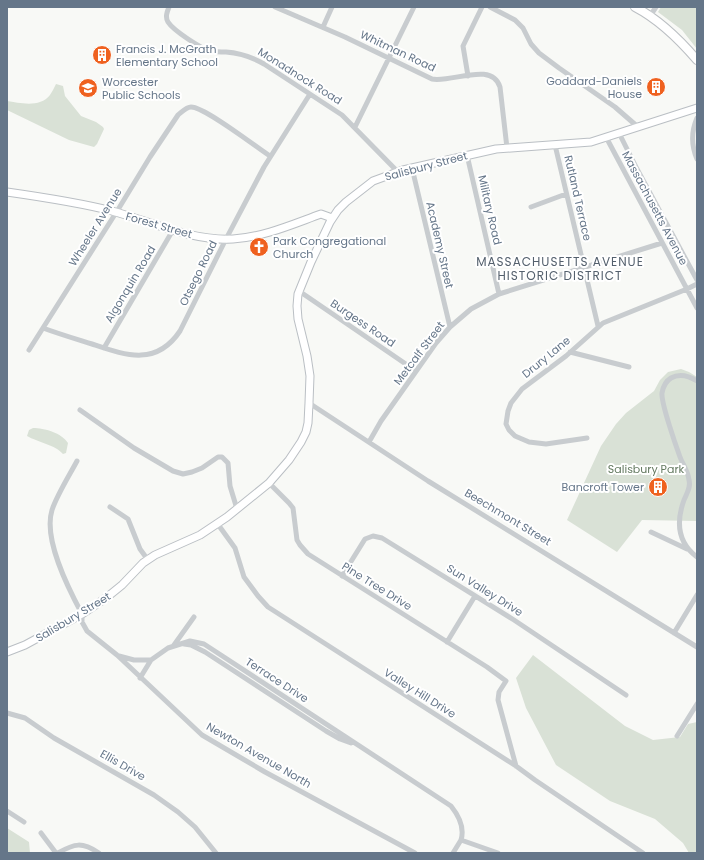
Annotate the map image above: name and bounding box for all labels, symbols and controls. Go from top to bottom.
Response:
street label: Whitman Road [358,26,438,76]
place label: Francis J. McGrath Elementary School [116,41,218,70]
building icon: Francis J. McGrath Elementary School [91,44,113,66]
street label: Monadnock Road [255,44,345,108]
place label: Goddard-Daniels House [546,73,642,102]
place label: Worcester Public Schools [102,74,181,103]
building icon: Goddard-Daniels House [645,76,667,98]
school or university icon: Worcester Public Schools [77,77,99,99]
street label: Salisbury Street [383,147,469,185]
street label: Massachusetts Avenue [618,148,692,268]
street label: Rutland Terrace [560,154,596,242]
street label: Military Road [474,174,506,246]
street label: Wheeler Avenue [65,185,126,269]
street label: Academy Street [422,200,458,290]
street label: Forest Street [124,208,194,242]
place label: Park Congregational Church [273,233,386,262]
church icon: Park Congregational Church [248,236,270,258]
street label: Otsego Road [175,237,221,309]
street label: Algonquin Road [101,242,159,326]
district label: MASSACHUSETTS AVENUE HISTORIC DISTRICT [476,253,644,284]
street label: Burgess Road [327,295,399,351]
street label: Metcalf Street [390,318,448,388]
street label: Drury Lane [518,332,574,382]
park label: Salisbury Park [608,461,684,477]
building icon: Bancroft Tower [647,476,669,498]
place label: Bancroft Tower [561,479,644,495]
street label: Beechmont Street [462,485,554,549]
street label: Pine Tree Drive [339,558,415,614]
street label: Sun Valley Drive [444,560,526,620]
street label: Salisbury Street [32,588,114,646]
street label: Terrace Drive [242,654,312,707]
street label: Valley Hill Drive [381,664,459,722]
street label: Newton Avenue North [204,718,314,792]
street label: Ellis Drive [97,746,149,785]

